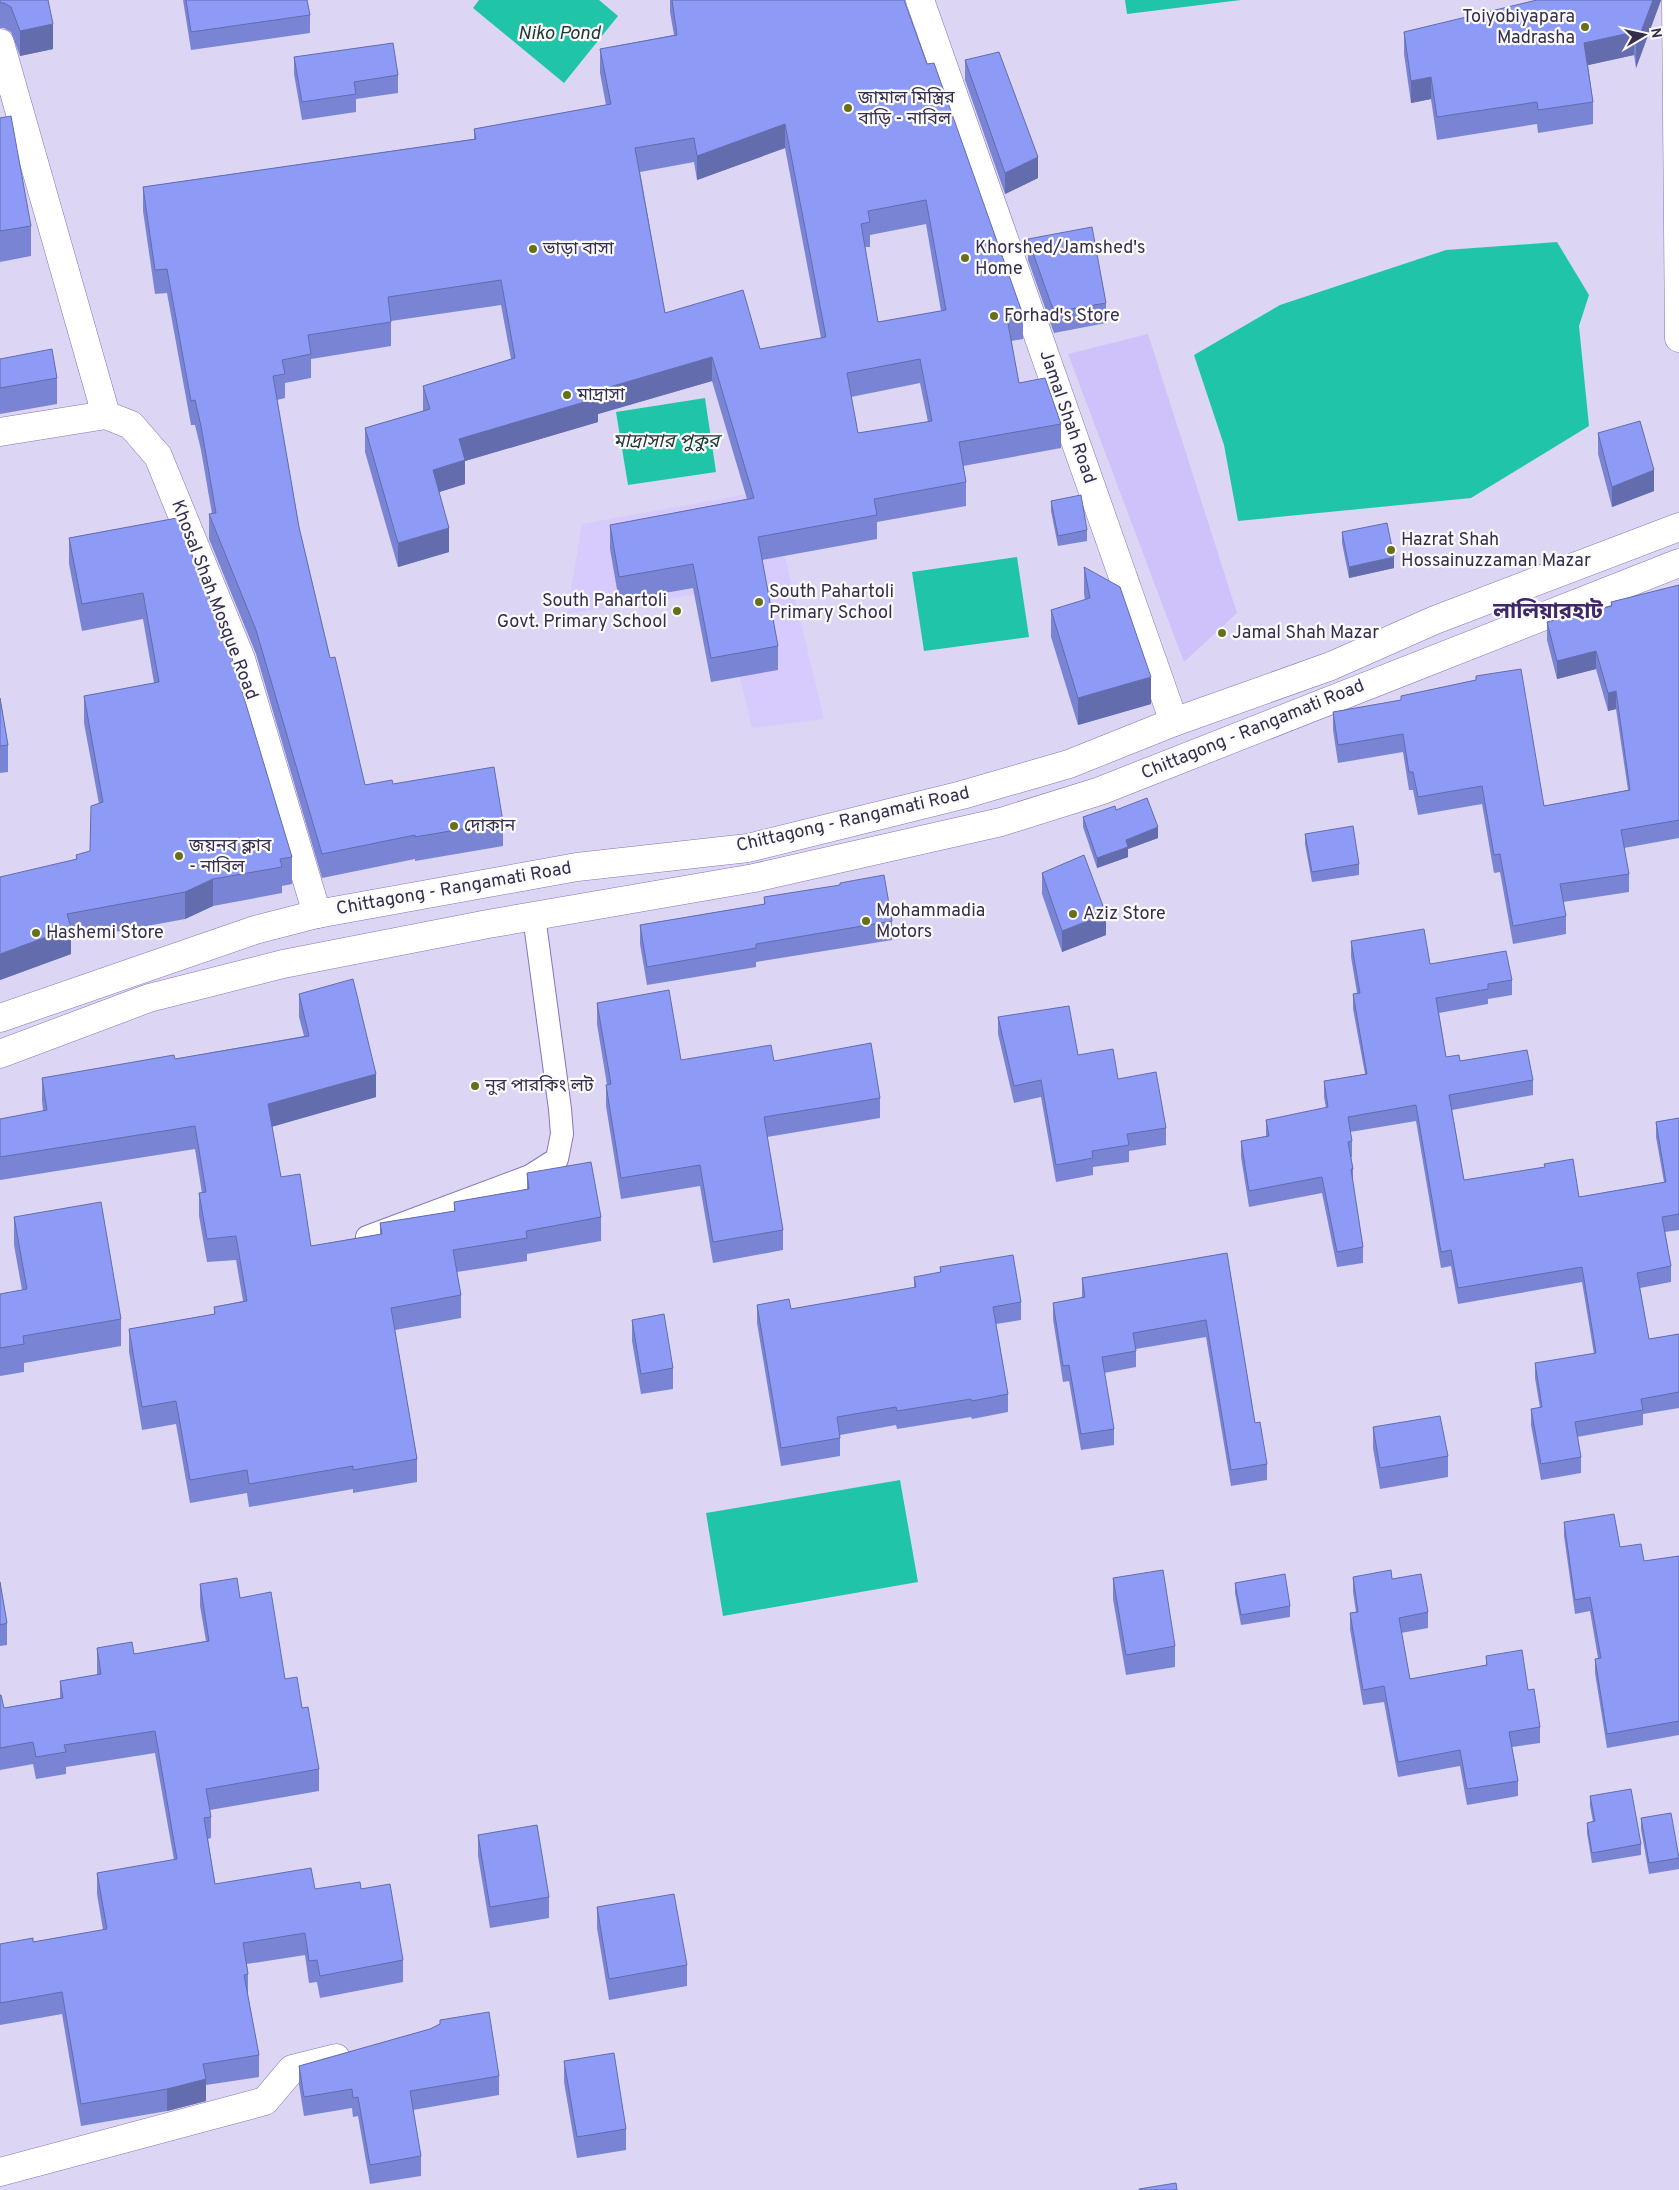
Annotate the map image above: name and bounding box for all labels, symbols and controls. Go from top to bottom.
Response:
place label: Toiyobiyapara Madrasha [1462,6,1575,50]
north arrow [1619,10,1669,60]
marker: Toiyobiyapara Madrasha [1579,21,1591,33]
water label: Niko Pond [518,22,602,46]
text: N [1646,27,1665,40]
place label: জামাল মিস্ত্রির বাড়ি - নাবিল [857,87,955,131]
marker: জামাল মিস্ত্রির বাড়ি - নাবিল [842,102,854,114]
place label: Khorshed/Jamshed's Home [975,237,1146,281]
place label: ভাড়া বাসা [542,238,614,261]
marker: ভাড়া বাসা [527,243,539,255]
marker: Khorshed/Jamshed's Home [959,252,971,264]
place label: Forhad's Store [1004,305,1120,328]
marker: Forhad's Store [988,310,1000,322]
street label: Jamal Shah Road [1033,347,1101,487]
place label: মাদ্রাসা [576,384,625,407]
marker: মাদ্রাসা [561,389,573,401]
water label: মাদ্রাসার পুকুর [613,430,723,454]
street label: Khosal Shah Mosque Road [165,497,263,703]
place label: Hazrat Shah Hossainuzzaman Mazar [1401,529,1591,573]
marker: Hazrat Shah Hossainuzzaman Mazar [1385,544,1397,556]
place label: South Pahartoli Primary School [769,581,894,625]
place label: South Pahartoli Govt. Primary School [497,590,667,634]
marker: South Pahartoli Primary School [753,596,765,608]
district label: লালিয়ারহাট [1492,598,1603,626]
marker: South Pahartoli Govt. Primary School [671,605,683,617]
place label: Jamal Shah Mazar [1232,622,1379,645]
marker: Jamal Shah Mazar [1216,627,1228,639]
street label: Chittagong - Rangamati Road [1138,675,1368,785]
street label: Chittagong - Rangamati Road [734,782,972,858]
place label: দোকান [464,815,517,838]
marker: দোকান [448,820,460,832]
place label: জয়নব ক্লাব - নাবিল [188,835,272,879]
marker: জয়নব ক্লাব - নাবিল [173,850,185,862]
street label: Chittagong - Rangamati Road [334,857,574,921]
place label: Mohammadia Motors [876,900,985,944]
place label: Aziz Store [1083,903,1166,926]
marker: Aziz Store [1067,908,1079,920]
marker: Mohammadia Motors [860,915,872,927]
place label: Hashemi Store [46,922,164,945]
marker: Hashemi Store [30,927,42,939]
place label: নুর পারকিং লট [484,1075,595,1098]
marker: নুর পারকিং লট [469,1080,481,1092]

